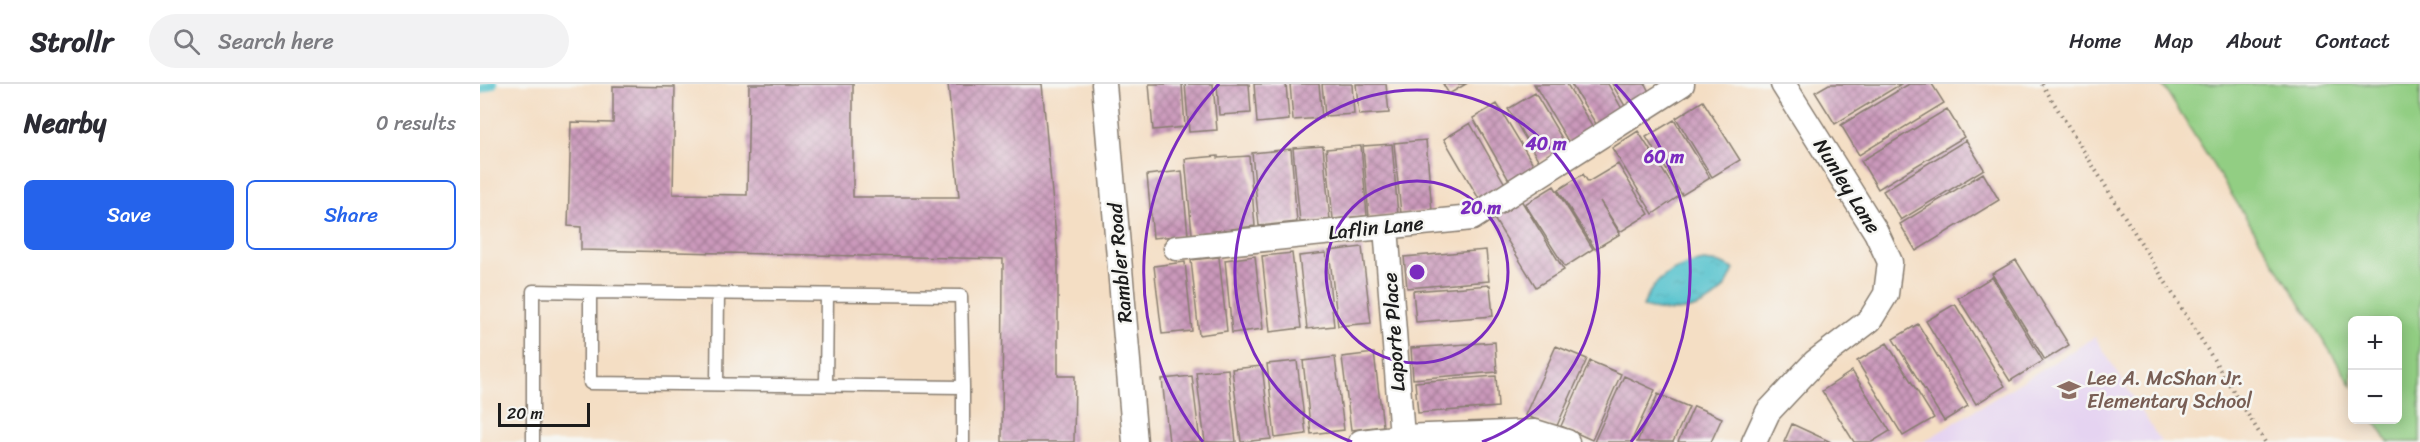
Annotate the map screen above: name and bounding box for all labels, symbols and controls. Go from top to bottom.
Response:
search box [149,14,569,68]
text: Strollr [30,17,113,66]
text: Search here [218,22,334,61]
text: Home [2069,22,2121,60]
text: Map [2154,22,2193,60]
text: About [2226,22,2283,60]
text: Contact [2316,22,2390,60]
icon: search [170,25,203,58]
text: Nearby [24,100,106,146]
text: 0 results [376,106,456,141]
text: 40 m [1524,128,1567,160]
street label: Nunley Lane [1804,131,1890,241]
text: 60 m [1643,141,1684,173]
button: Save [24,180,234,250]
button: Share [246,180,456,250]
text: 20 m [1460,192,1501,224]
street label: Rambler Road [1097,200,1143,324]
street label: Laflin Lane [1327,206,1425,250]
centre of rings [1407,262,1427,282]
street label: Laporte Place [1372,271,1416,393]
map controls [2348,316,2402,424]
button: + [2348,316,2402,370]
place label: Lee A. McShan Jr. Elementary School [2087,361,2252,419]
button: − [2348,370,2402,424]
school or university icon: Lee A. McShan Jr. Elementary School [2056,377,2082,403]
text: 20 m [507,399,543,428]
scale bar [498,400,590,428]

